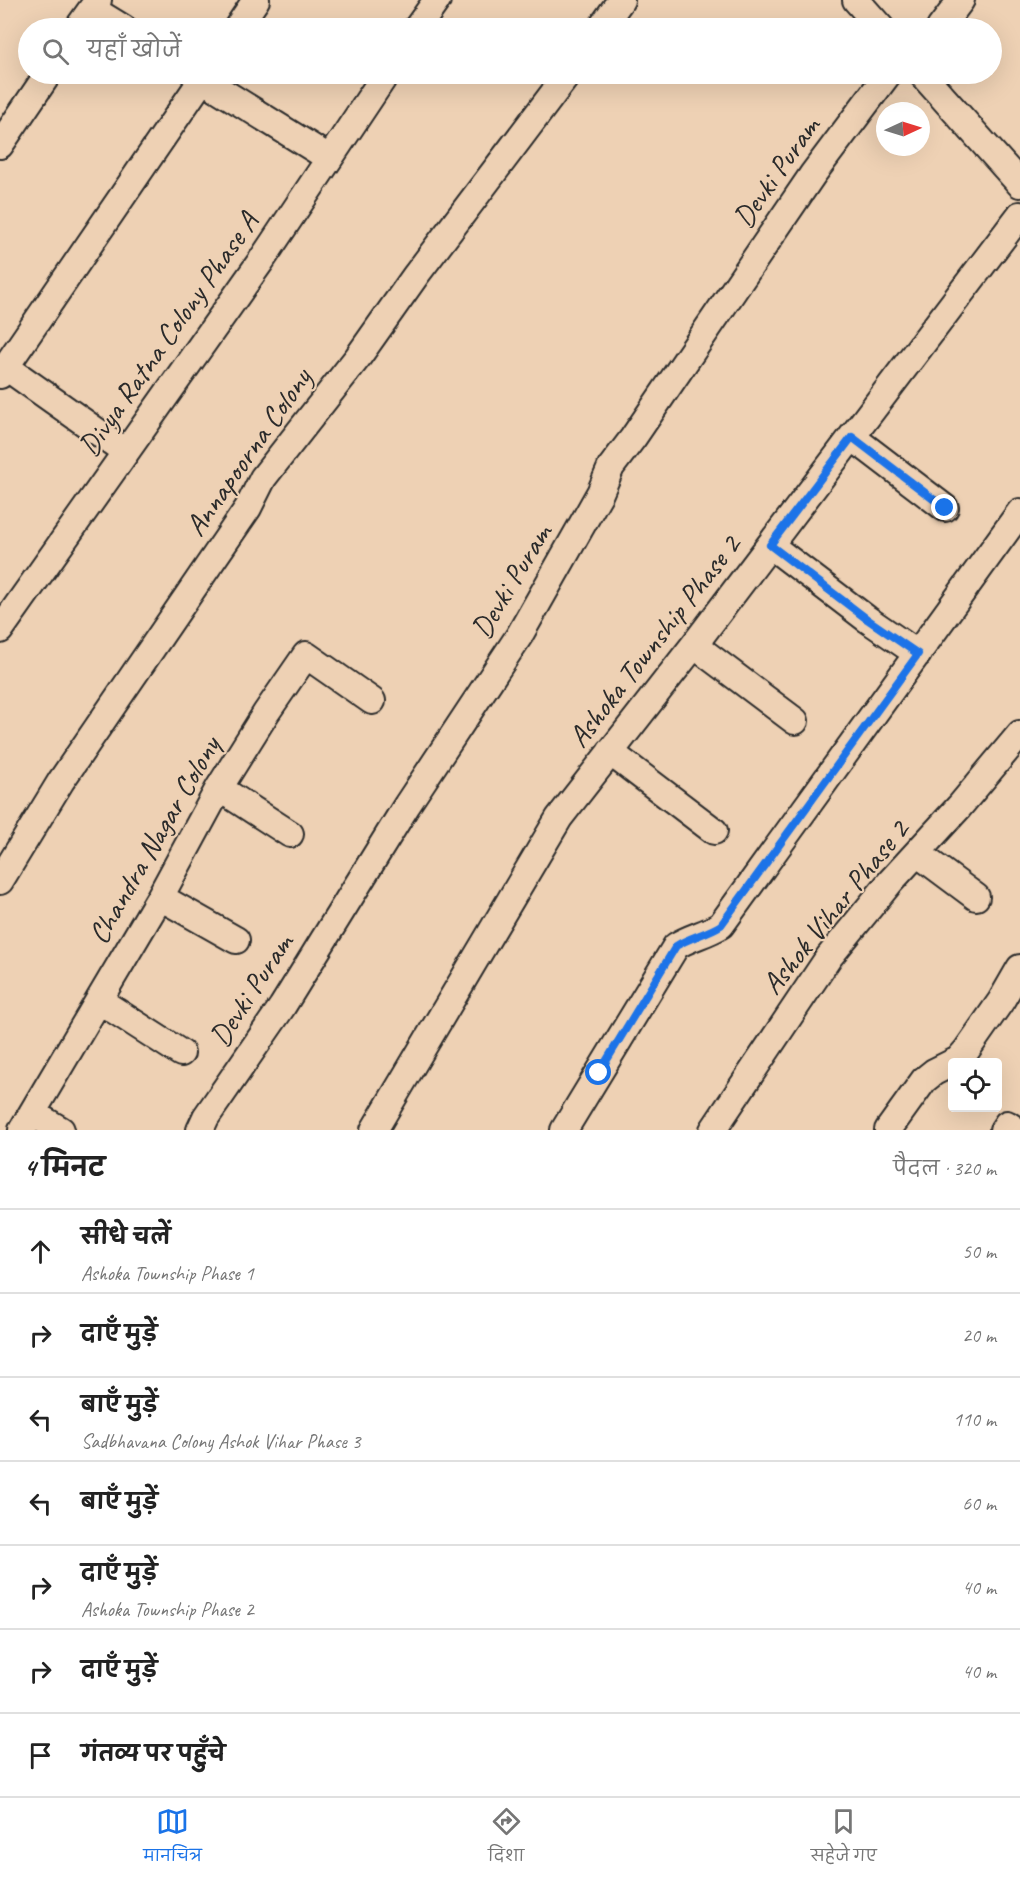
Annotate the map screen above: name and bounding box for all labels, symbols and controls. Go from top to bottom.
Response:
search box [18,18,1002,84]
icon: search [39,35,72,68]
text: यहाँ खोजें [87,36,181,64]
north arrow [876,102,930,156]
street label: Devki Puram [724,108,829,235]
street label: Divya Ratna Colony Phase A [70,203,268,463]
street label: Annapoorna Colony [176,359,321,543]
route end [931,494,957,520]
street label: Devki Puram [462,515,561,645]
street label: Ashoka Township Phase 2 [559,525,750,755]
street label: Chandra Nagar Colony [79,727,230,950]
street label: Ashok Vihar Phase 2 [753,810,919,1002]
street label: Devki Puram [201,925,302,1053]
map controls [948,1058,1002,1112]
button: locate [948,1058,1002,1112]
route start [585,1059,611,1085]
text: 4 मिनट [24,1151,105,1184]
text: पैदल · 320 m [893,1156,996,1181]
text: सीधे चलें [81,1223,171,1251]
icon: ahead [24,1235,57,1268]
text: 50 m [962,1239,996,1264]
text: Ashoka Township Phase 1 [81,1261,254,1286]
icon: right [24,1319,57,1352]
text: दाएँ मुड़ें [81,1320,157,1348]
text: 20 m [962,1323,996,1348]
text: बाएँ मुड़ें [81,1391,158,1419]
icon: left [24,1403,57,1436]
text: 110 m [953,1407,996,1432]
text: Sadbhavana Colony Ashok Vihar Phase 3 [81,1429,361,1454]
icon: left [24,1487,57,1520]
text: बाएँ मुड़ें [81,1488,158,1516]
text: 60 m [962,1491,996,1516]
text: दाएँ मुड़ें [81,1559,157,1587]
icon: right [24,1571,57,1604]
text: 40 m [962,1575,996,1600]
text: Ashoka Township Phase 2 [81,1597,254,1622]
icon: right [24,1655,57,1688]
text: दाएँ मुड़ें [81,1656,157,1684]
text: 40 m [962,1659,996,1684]
icon: arrive [24,1739,57,1772]
text: गंतव्य पर पहुँचे [81,1740,225,1768]
tab: मानचित्र [143,1805,202,1873]
tab: दिशा [488,1805,524,1873]
tab: सहेजे गए [811,1805,877,1873]

